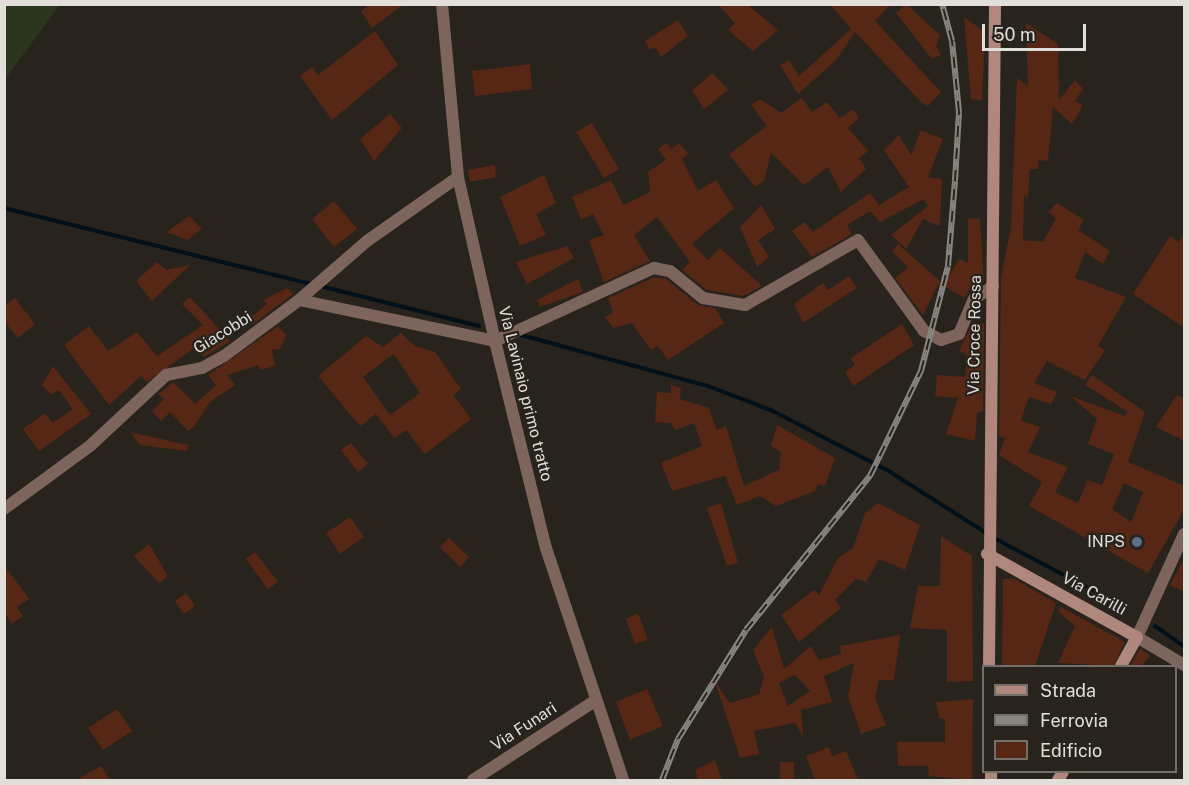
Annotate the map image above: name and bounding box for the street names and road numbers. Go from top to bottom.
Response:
street label: Via Croce Rossa [964,275,986,395]
street label: Via Lavinaio primo tratto [494,304,556,484]
street label: Giacobbi [190,308,256,358]
street label: Via Carilli [1058,568,1130,620]
street label: Via Funari [488,699,560,755]

